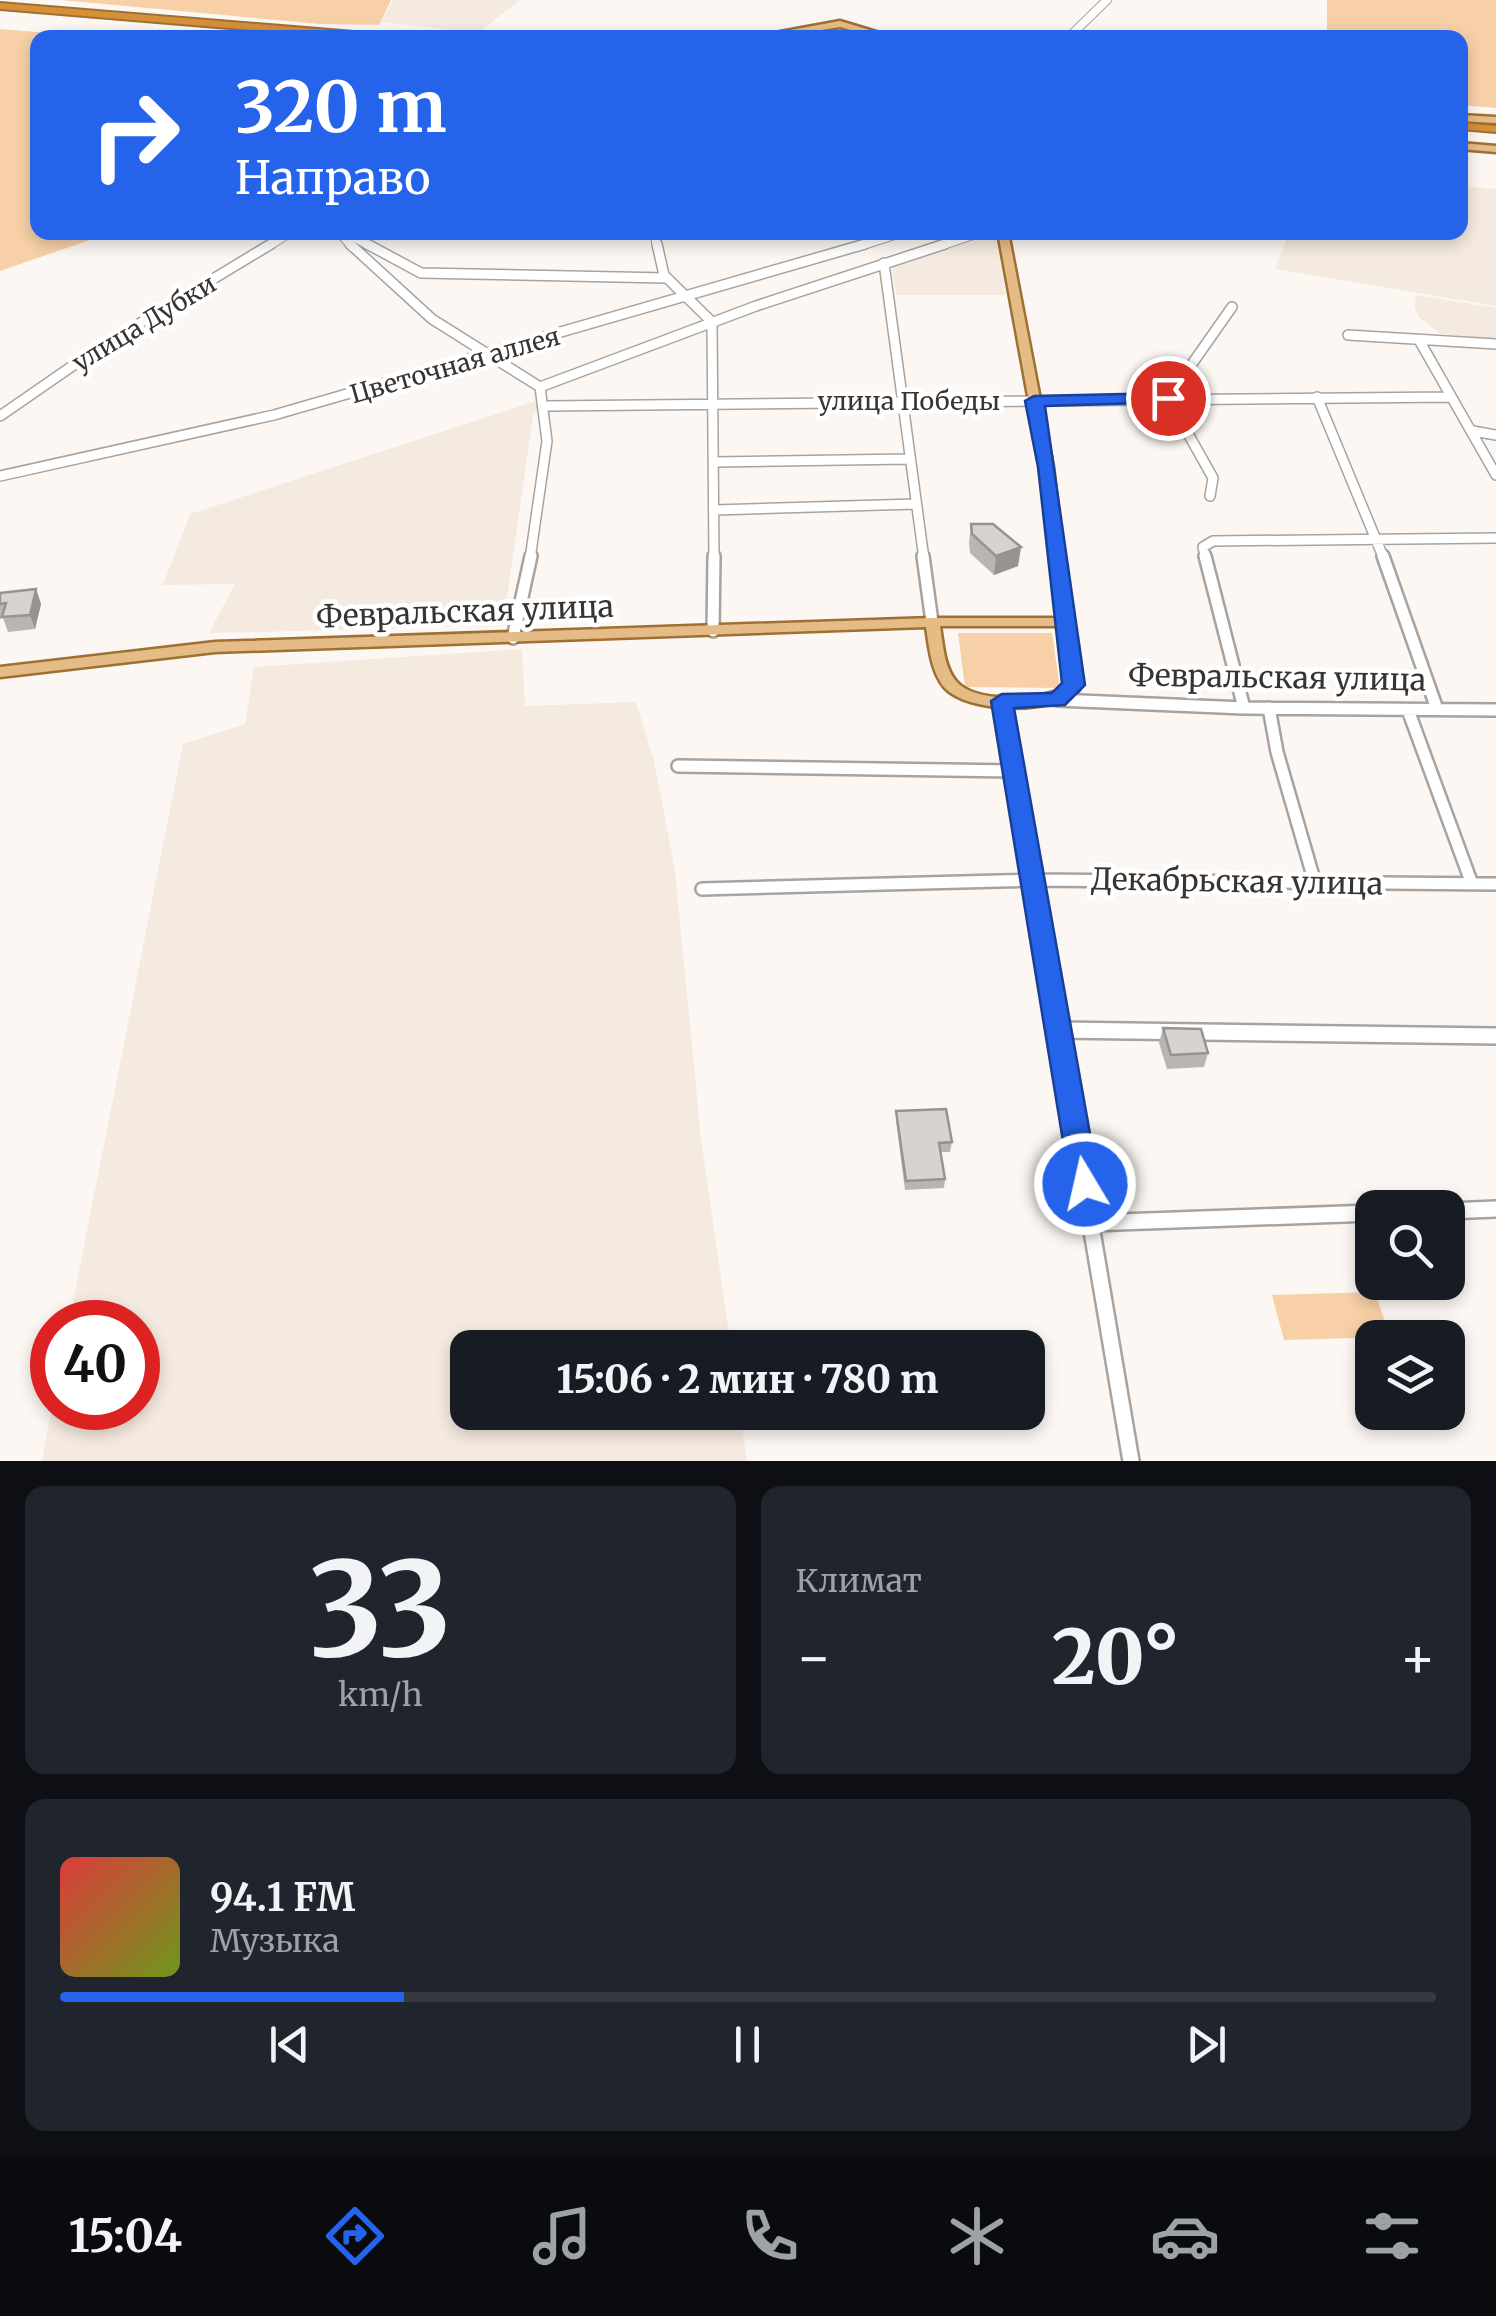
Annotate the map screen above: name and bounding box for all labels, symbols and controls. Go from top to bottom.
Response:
text: 320 m [235,63,447,151]
icon: right [70,70,200,200]
text: Направо [235,150,431,206]
street label: улица Дубки [66,268,222,378]
street label: Цветочная аллея [346,320,564,410]
pin [1126,356,1211,441]
icon: arrive [1141,371,1196,426]
street label: улица Победы [818,385,1000,417]
street label: Февральская улица [315,587,614,635]
street label: Февральская улица [1128,655,1426,699]
street label: Декабрьская улица [1091,859,1383,903]
position arrow [1033,1132,1137,1236]
map controls [1355,1190,1465,1430]
button: search [1355,1190,1465,1300]
speed limit sign: 40 [30,1300,160,1430]
button: layers [1355,1320,1465,1430]
text: 15:06 · 2 мин · 780 m [557,1356,938,1403]
text: 33 [308,1528,452,1691]
text: Климат [796,1561,922,1601]
text: 20° [1052,1610,1180,1704]
text: − [796,1623,832,1692]
text: + [1399,1623,1436,1692]
text: km/h [338,1675,423,1715]
text: 94.1 FM [210,1874,355,1921]
text: Музыка [210,1921,340,1961]
icon: previous [262,2017,317,2072]
icon: pause [720,2017,775,2072]
icon: next [1179,2017,1234,2072]
icon: directions [320,2201,390,2271]
icon: music [527,2201,597,2271]
icon: phone [735,2201,805,2271]
icon: climate [942,2201,1012,2271]
icon: car [1150,2201,1220,2271]
icon: filters [1357,2201,1427,2271]
text: 15:04 [69,2208,182,2264]

